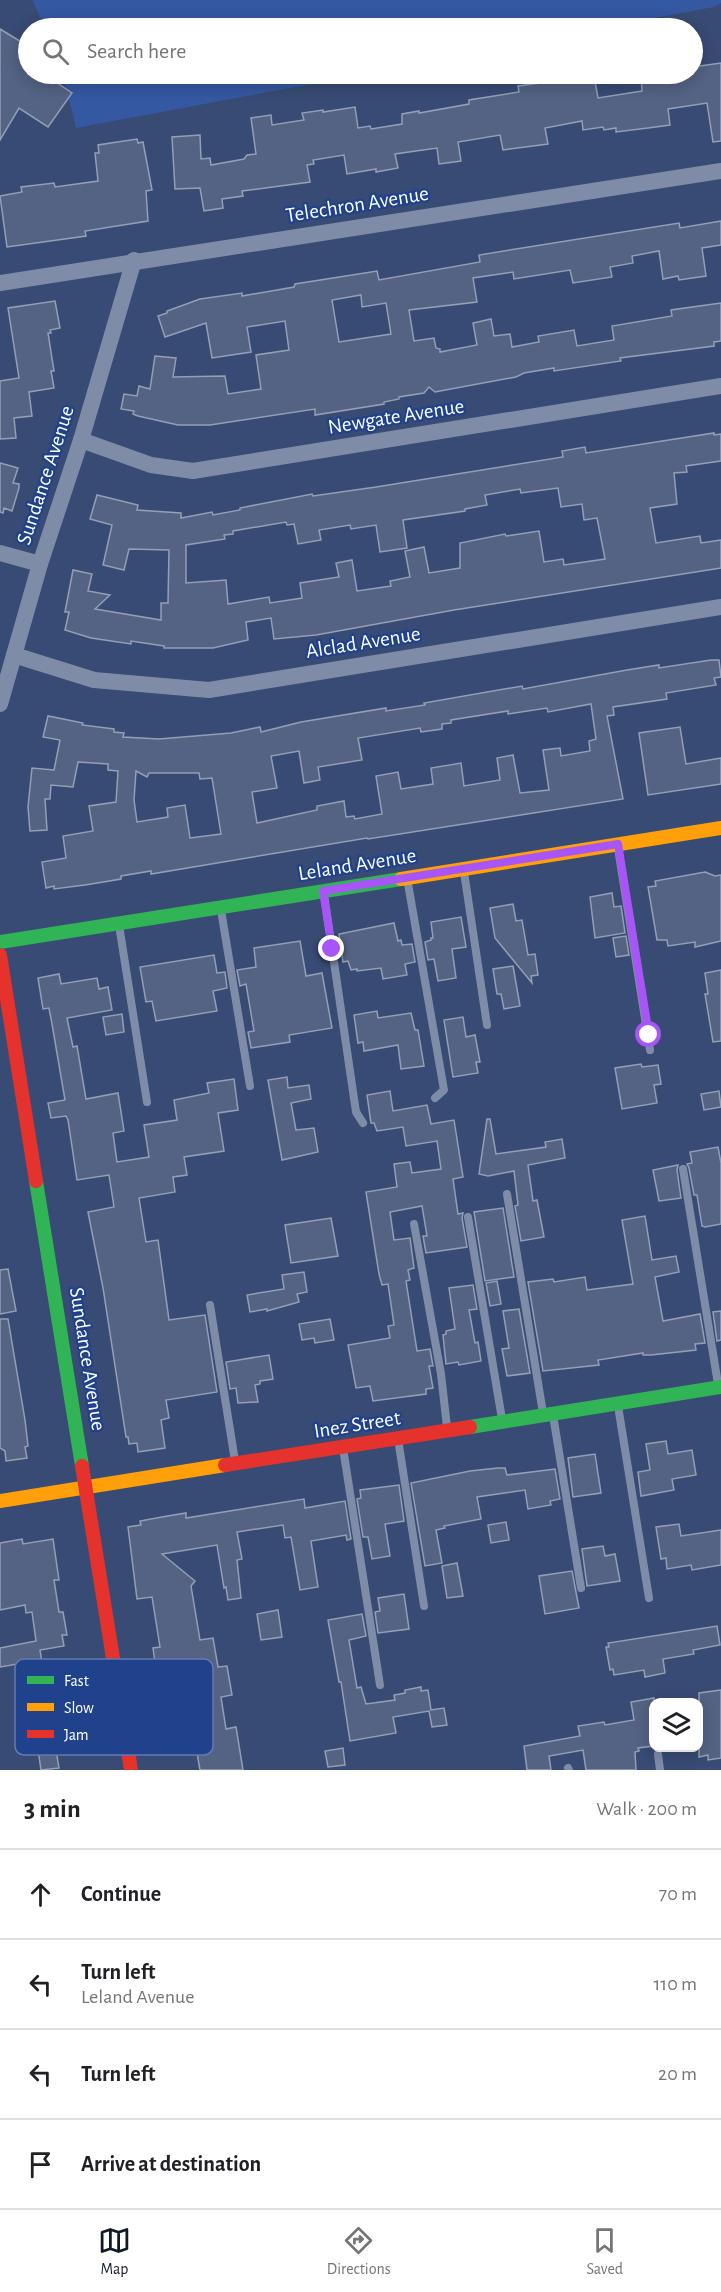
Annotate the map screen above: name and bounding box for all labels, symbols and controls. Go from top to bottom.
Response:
search box [18,18,703,84]
icon: search [39,35,72,68]
text: Search here [87,40,186,62]
street label: Telechron Avenue [284,183,430,226]
street label: Newgate Avenue [326,395,466,438]
street label: Sundance Avenue [13,403,78,547]
street label: Alclad Avenue [304,623,422,662]
street label: Leland Avenue [297,845,418,884]
route end [318,935,344,961]
route start [635,1021,661,1047]
street label: Sundance Avenue [66,1286,109,1432]
street label: Inez Street [312,1407,402,1442]
legend [15,1659,213,1755]
text: Fast [64,1673,89,1689]
map controls [649,1698,703,1752]
button: layers [649,1698,703,1752]
text: Slow [64,1700,94,1716]
text: Jam [64,1727,89,1743]
text: 3 min [24,1796,81,1822]
text: Walk · 200 m [596,1799,697,1819]
icon: ahead [24,1878,57,1911]
text: Continue [81,1883,161,1905]
text: 70 m [659,1884,697,1904]
text: Turn left [81,1961,155,1983]
icon: left [24,1968,57,2001]
text: 110 m [653,1974,697,1994]
text: Leland Avenue [81,1987,195,2007]
icon: left [24,2058,57,2091]
text: Turn left [81,2063,155,2085]
text: 20 m [658,2064,697,2084]
icon: arrive [24,2148,57,2181]
text: Arrive at destination [81,2153,261,2175]
tab: Map [98,2224,131,2279]
tab: Directions [327,2224,391,2279]
tab: Saved [586,2224,623,2279]

